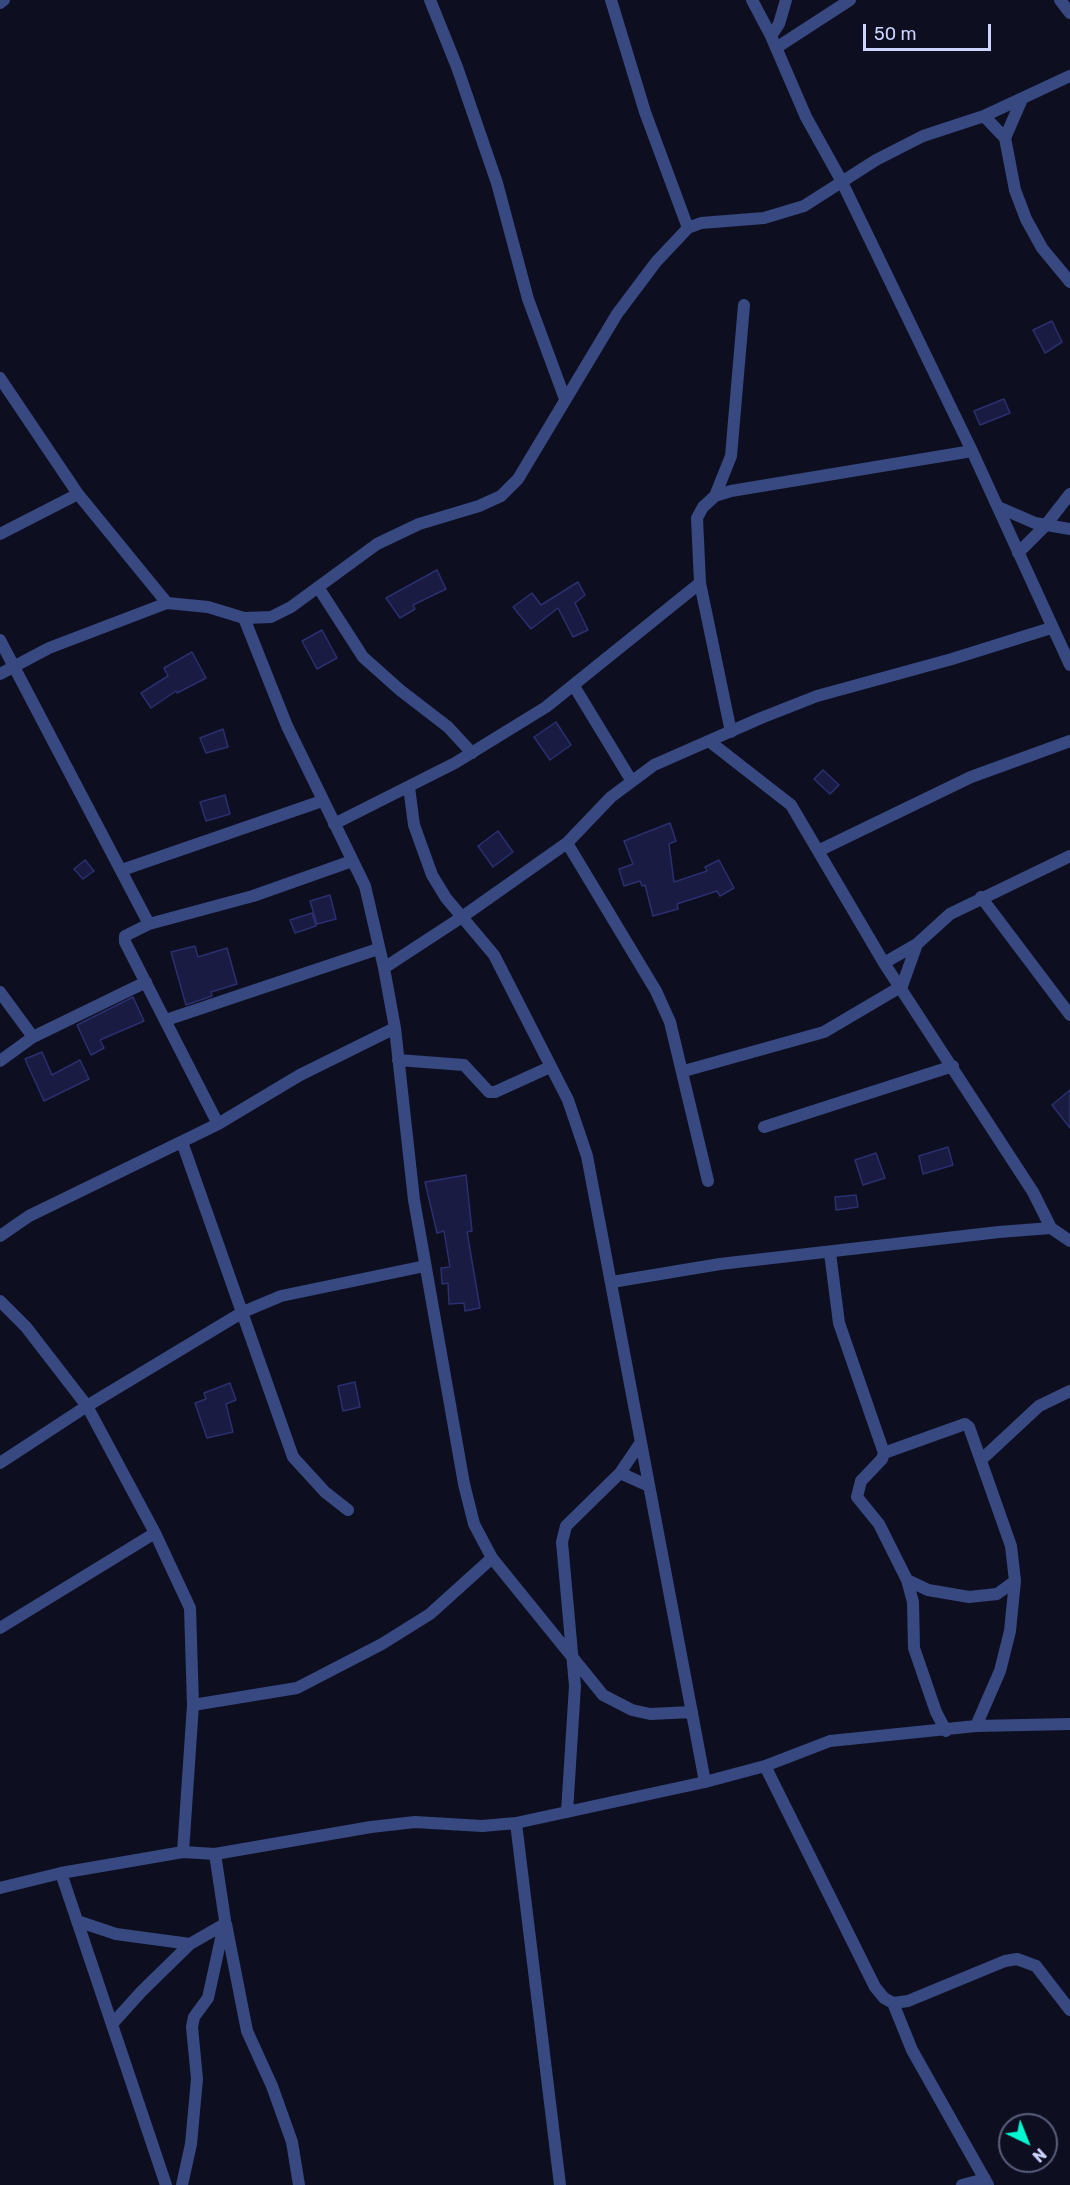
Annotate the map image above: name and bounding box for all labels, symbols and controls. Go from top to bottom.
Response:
scale bar [866,12,994,50]
text: 50 m [874,23,917,45]
north arrow [998,2113,1058,2173]
text: N [1029,2144,1050,2166]

